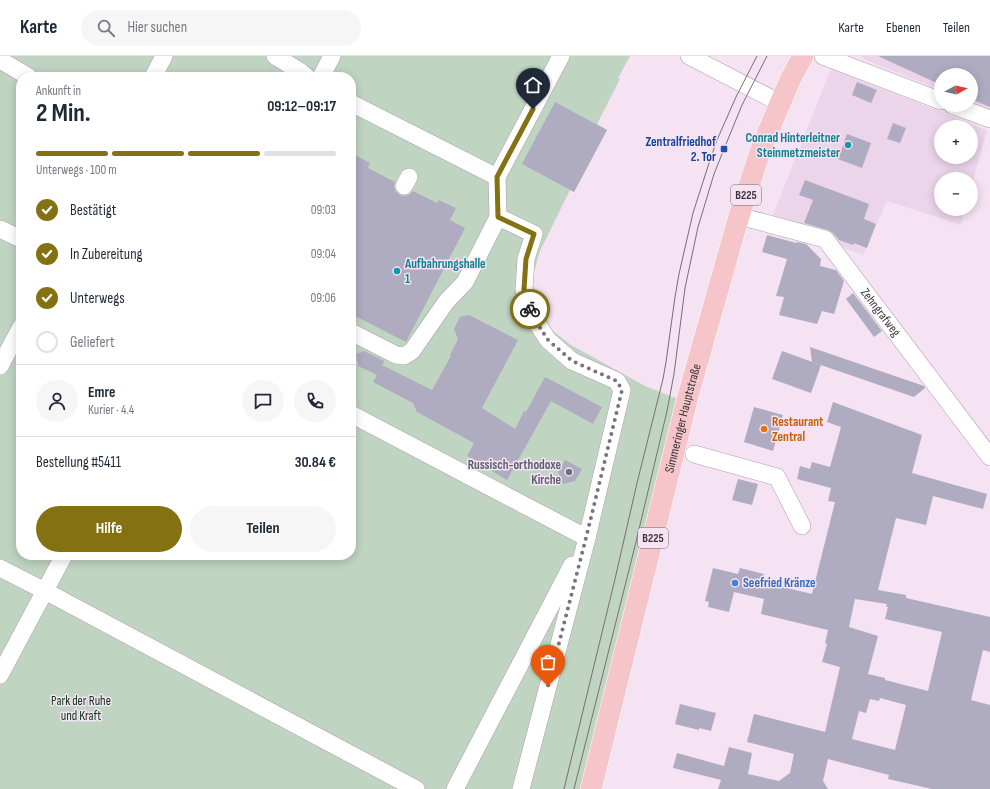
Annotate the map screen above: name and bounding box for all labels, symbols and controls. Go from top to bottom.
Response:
search box [81,10,361,46]
text: Karte [20,16,57,39]
icon: search [95,17,117,39]
text: Hier suchen [127,18,187,37]
text: Karte [838,19,864,36]
text: Ebenen [886,19,921,36]
text: Teilen [943,19,970,36]
pin [516,68,550,109]
north arrow [934,68,978,112]
map controls [934,68,978,216]
icon: home [522,74,544,96]
text: Ankunft in [36,83,81,99]
text: 09:12–09:17 [267,97,336,116]
text: 2 Min. [36,98,91,129]
button: + [934,120,978,164]
place label: Conrad Hinterleitner Steinmetzmeister [745,130,840,161]
place label: Zentralfriedhof 2. Tor [646,134,717,165]
marker: Conrad Hinterleitner Steinmetzmeister [843,140,853,150]
marker: Zentralfriedhof 2. Tor [719,144,729,154]
text: Unterwegs · 100 m [36,162,117,178]
button: − [934,172,978,216]
road number: B225 [731,185,761,205]
icon: check [36,199,58,221]
text: Bestätigt [70,201,116,220]
text: 09:03 [311,202,336,218]
icon: check [36,243,58,265]
text: In Zubereitung [70,245,143,264]
text: 09:04 [311,246,336,262]
place label: Aufbahrungshalle 1 [404,256,486,287]
marker: Aufbahrungshalle 1 [392,266,402,276]
street label: Zehngrafweg [857,285,904,340]
icon: check [36,287,58,309]
text: Unterwegs [70,289,125,308]
courier [510,289,550,329]
text: 09:06 [311,290,336,306]
icon: bike [519,298,541,320]
text: Geliefert [70,333,115,352]
street label: Simmeringer Hauptstraße [661,362,705,474]
button: person [36,380,78,422]
button: chat [242,380,284,422]
button: phone [294,380,336,422]
text: Emre [88,383,115,402]
text: Kurier · 4.4 [88,402,134,418]
place label: Restaurant Zentral [772,414,824,445]
marker: Restaurant Zentral [759,424,769,434]
text: Bestellung #5411 [36,453,121,472]
text: 30.84 € [295,453,336,472]
place label: Russisch-orthodoxe Kirche [468,457,561,488]
marker: Russisch-orthodoxe Kirche [564,467,574,477]
button: Hilfe [36,506,182,552]
button: Teilen [190,506,336,552]
road number: B225 [638,528,668,548]
place label: Seefried Kränze [743,575,816,591]
marker: Seefried Kränze [730,578,740,588]
pin [531,645,565,686]
icon: bag [537,651,559,673]
park label: Park der Ruhe und Kraft [51,693,111,724]

